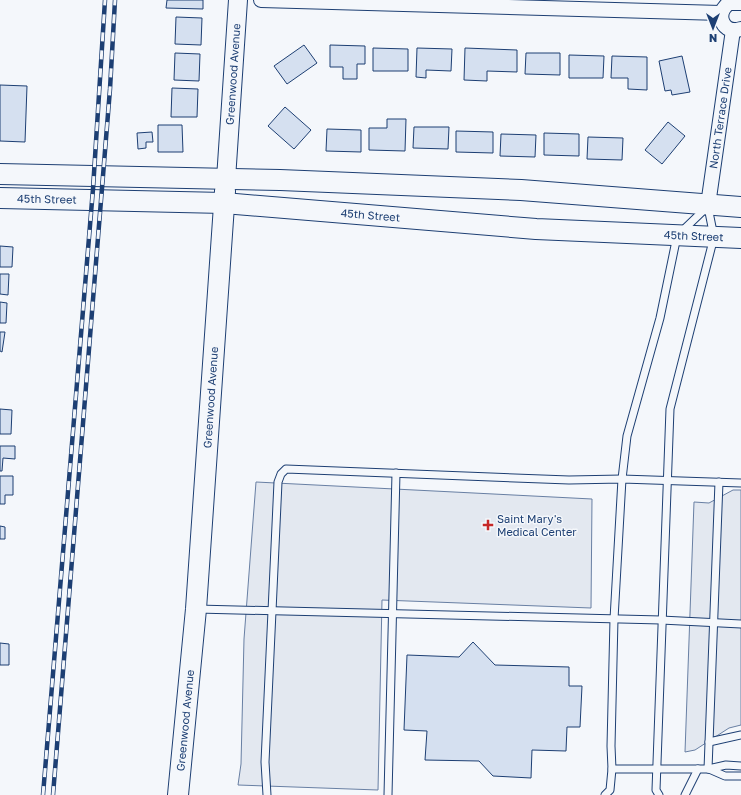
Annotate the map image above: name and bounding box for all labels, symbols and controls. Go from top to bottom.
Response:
north arrow [693,8,733,48]
street label: Greenwood Avenue [223,23,242,125]
text: N [709,32,717,45]
street label: North Terrace Drive [706,66,734,170]
street label: 45th Street [17,191,77,206]
street label: 45th Street [340,206,401,224]
street label: 45th Street [664,228,724,243]
street label: Greenwood Avenue [200,346,220,449]
place label: Saint Mary's Medical Center [497,512,577,538]
marker: Saint Mary's Medical Center [482,519,494,531]
street label: Greenwood Avenue [173,669,196,772]

